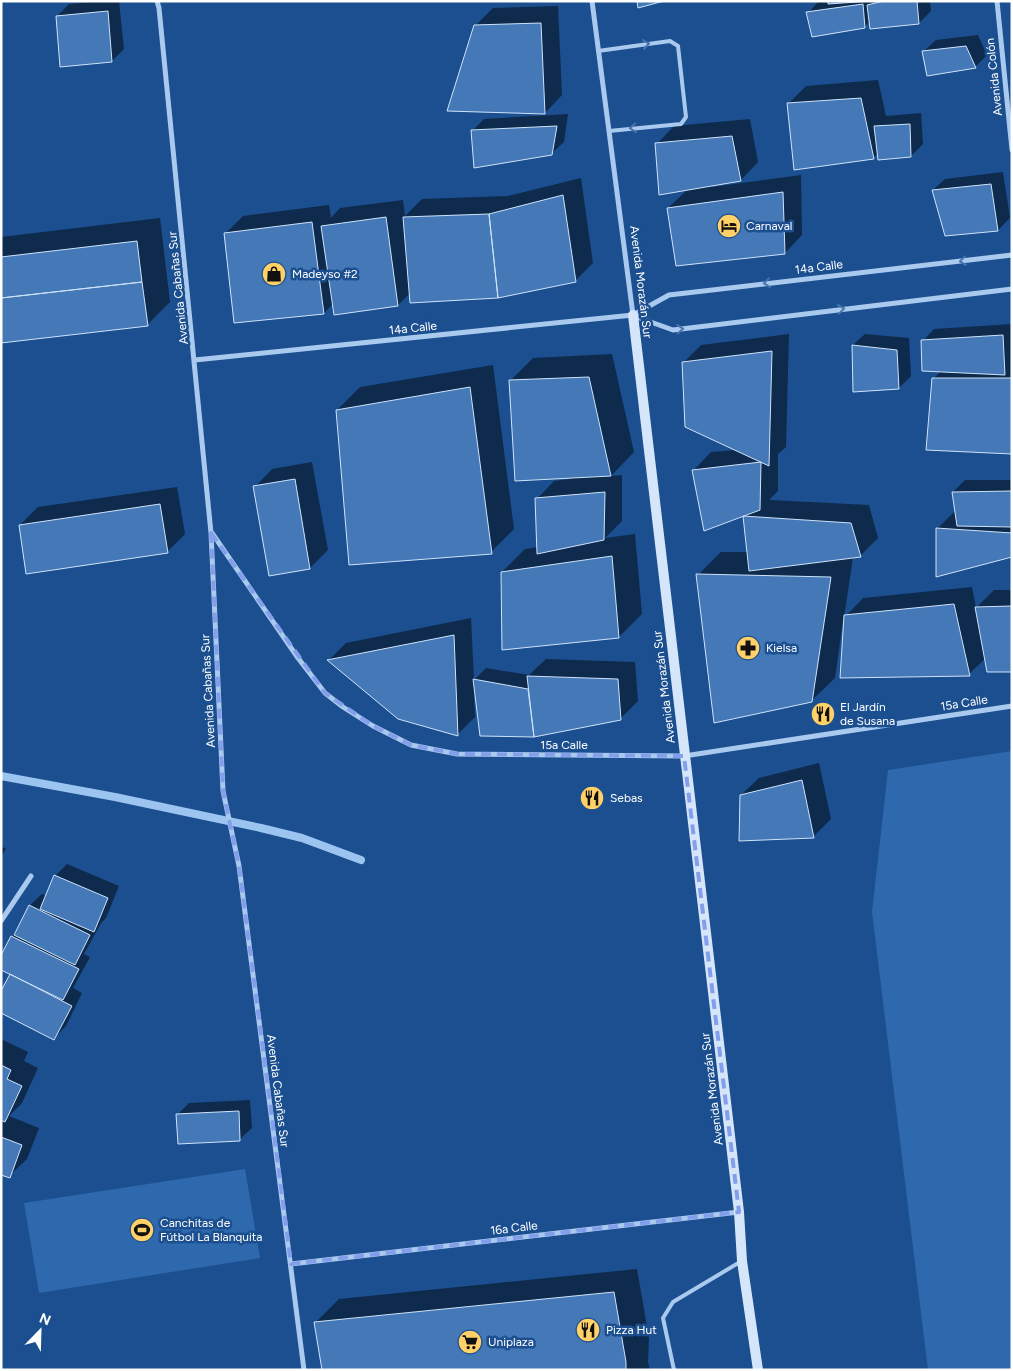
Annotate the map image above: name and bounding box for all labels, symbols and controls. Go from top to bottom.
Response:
street label: Avenida Colón [983,37,1005,117]
one-way arrow [643,39,651,50]
one-way arrow [629,123,637,134]
hotel icon: Carnaval [716,213,742,239]
place label: Carnaval [746,219,792,233]
street label: Avenida Morazán Sur [627,225,655,339]
street label: Avenida Cabañas Sur [165,231,191,345]
one-way arrow [959,255,967,266]
street label: 14a Calle [794,257,844,277]
shop icon: Madeyso #2 [261,261,287,287]
place label: Madeyso #2 [292,267,358,281]
one-way arrow [763,277,771,288]
one-way arrow [837,305,845,315]
street label: 14a Calle [388,318,438,337]
one-way arrow [676,323,684,334]
street label: Avenida Morazán Sur [650,630,678,744]
street label: Avenida Cabañas Sur [198,634,218,748]
pharmacy icon: Kielsa [735,635,761,661]
place label: Kielsa [766,641,797,655]
street label: 15a Calle [939,692,989,714]
place label: El Jardín de Susana [840,700,895,728]
restaurant icon: El Jardín de Susana [810,701,836,727]
street label: 15a Calle [540,738,588,752]
restaurant icon: Sebas [579,785,605,811]
place label: Sebas [610,791,643,805]
street label: Avenida Morazán Sur [698,1032,726,1146]
street label: Avenida Cabañas Sur [264,1034,292,1148]
place label: Canchitas de Fútbol La Blanquita [160,1216,262,1244]
sports icon: Canchitas de Fútbol La Blanquita [129,1217,155,1243]
street label: 16a Calle [490,1218,539,1238]
north arrow [15,1306,65,1356]
text: N [37,1310,53,1329]
restaurant icon: Pizza Hut [575,1317,601,1343]
place label: Pizza Hut [606,1323,657,1337]
supermarket icon: Uniplaza [457,1329,483,1355]
place label: Uniplaza [488,1335,534,1349]

